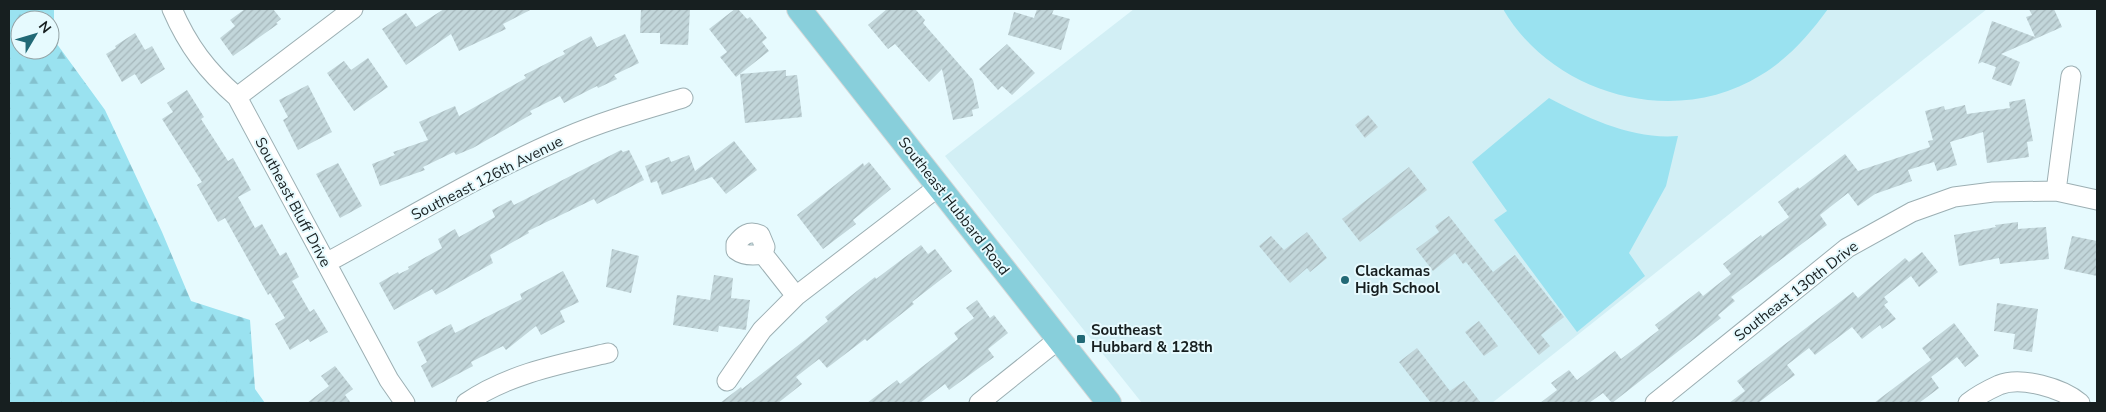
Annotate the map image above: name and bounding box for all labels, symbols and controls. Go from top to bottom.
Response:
north arrow [10,10,60,60]
text: N [34,17,56,37]
street label: Southeast 126th Avenue [408,131,566,225]
street label: Southeast Hubbard Road [894,133,1014,279]
street label: Southeast Bluff Drive [250,134,336,270]
street label: Southeast 130th Drive [1730,236,1862,346]
place label: Clackamas High School [1355,261,1440,298]
marker: Clackamas High School [1339,274,1351,286]
place label: Southeast Hubbard & 128th [1091,320,1213,357]
marker: Southeast Hubbard & 128th [1075,333,1087,345]

